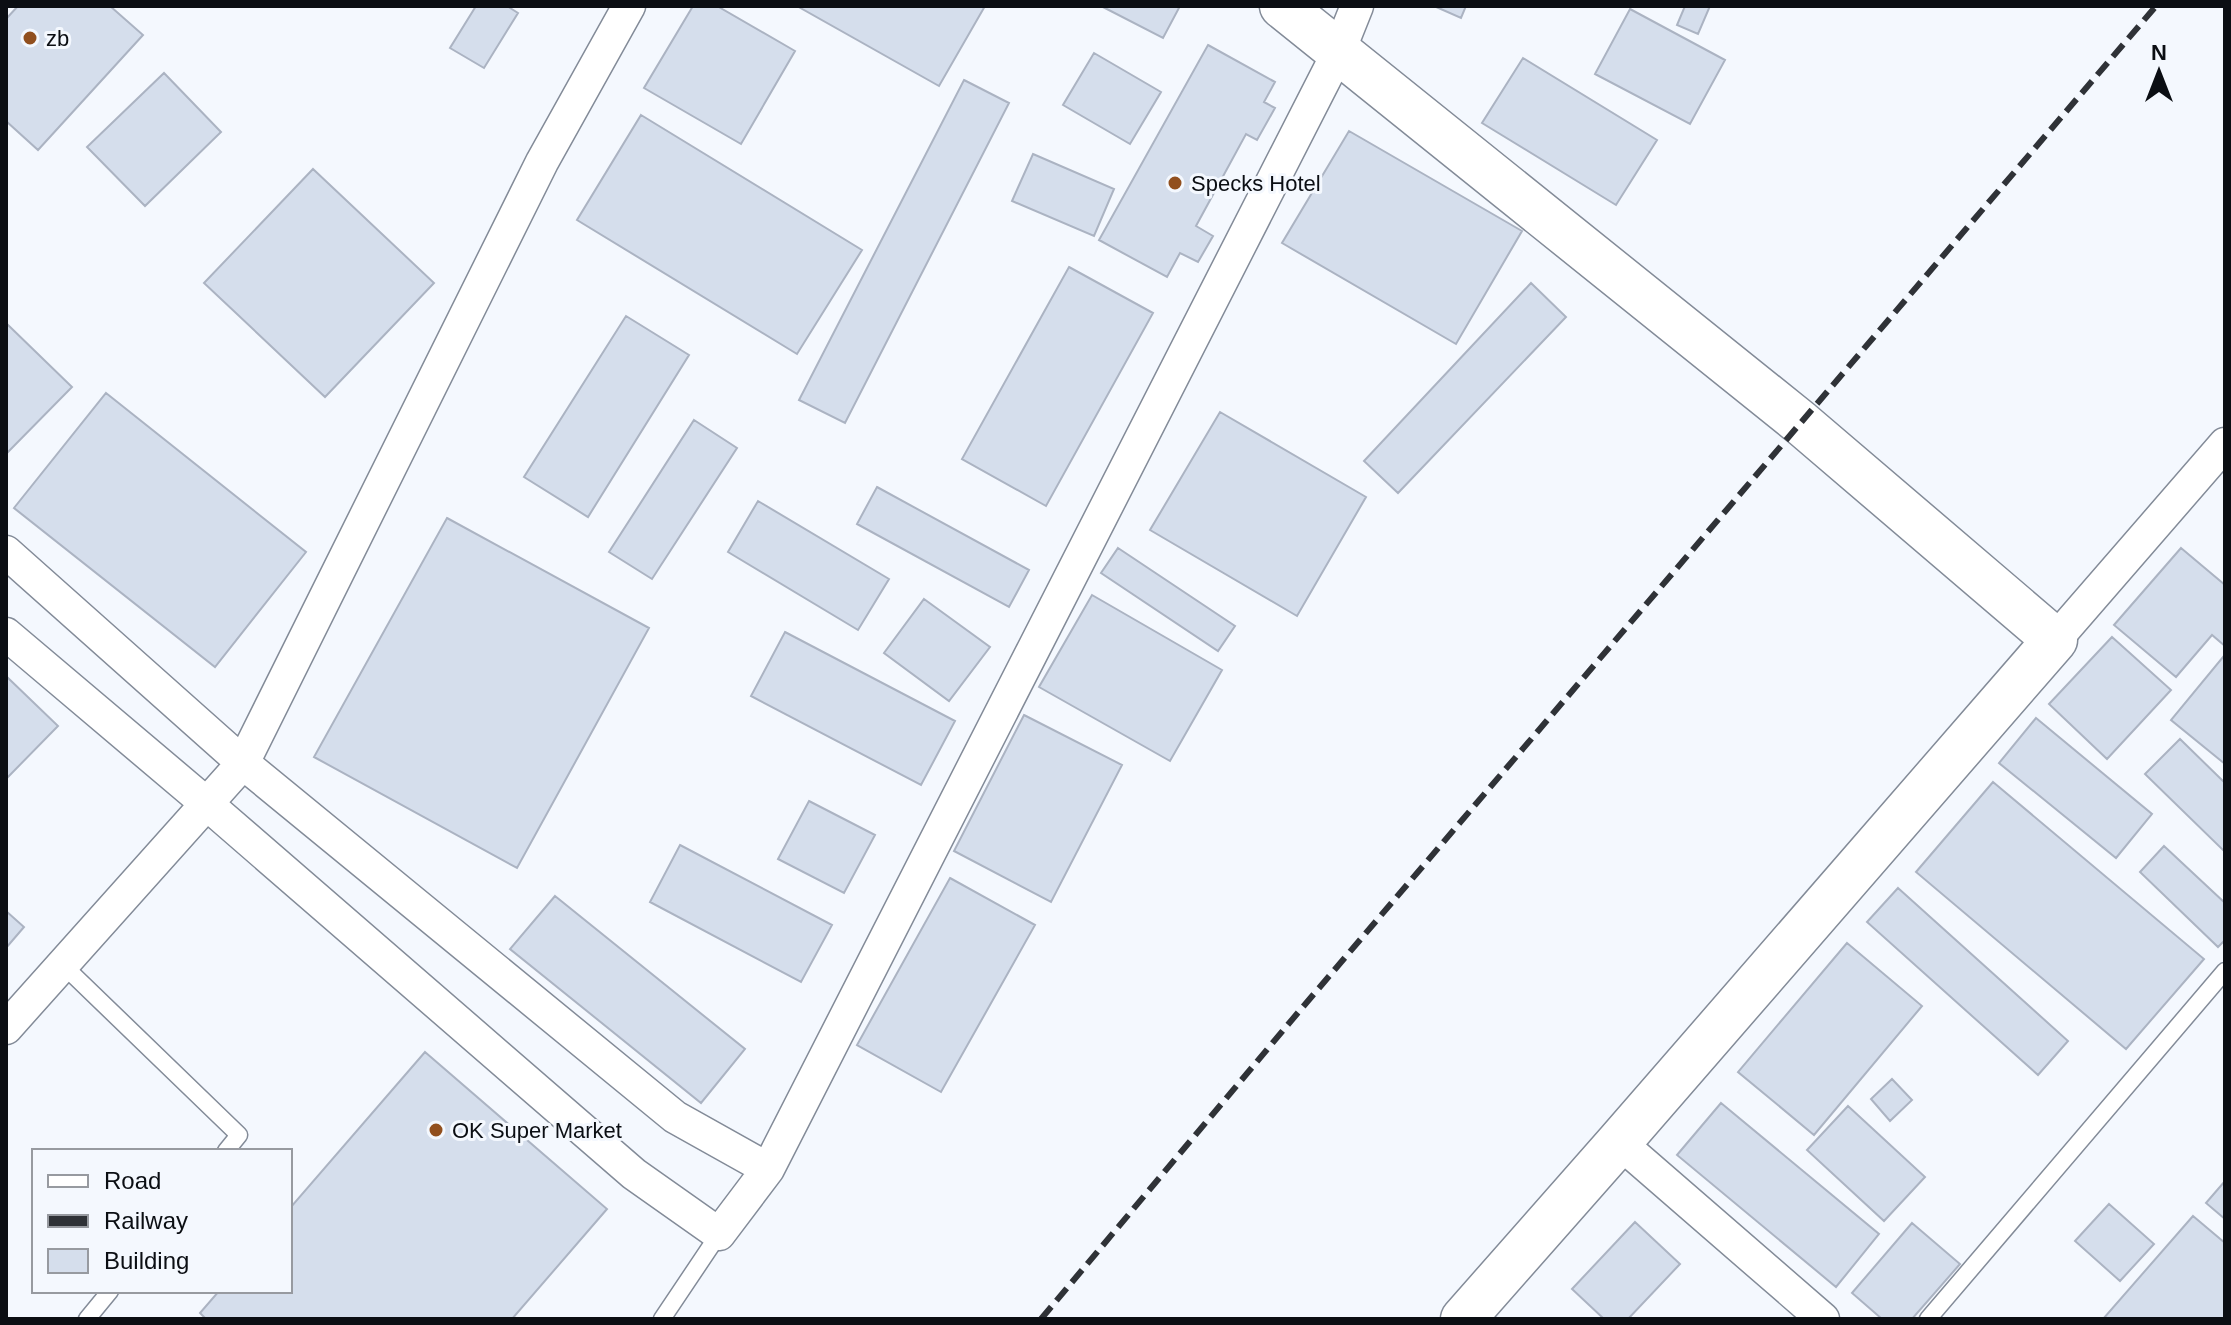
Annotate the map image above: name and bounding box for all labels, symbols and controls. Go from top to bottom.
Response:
place label: zb [46,26,69,51]
marker: zb [21,29,39,47]
north arrow [2119,32,2199,112]
text: N [2151,40,2167,65]
place label: Specks Hotel [1191,171,1321,196]
marker: Specks Hotel [1166,174,1184,192]
place label: OK Super Market [452,1118,622,1143]
marker: OK Super Market [427,1121,445,1139]
legend [32,1149,292,1293]
text: Road [104,1167,161,1194]
text: Railway [104,1207,188,1234]
text: Building [104,1247,189,1274]

